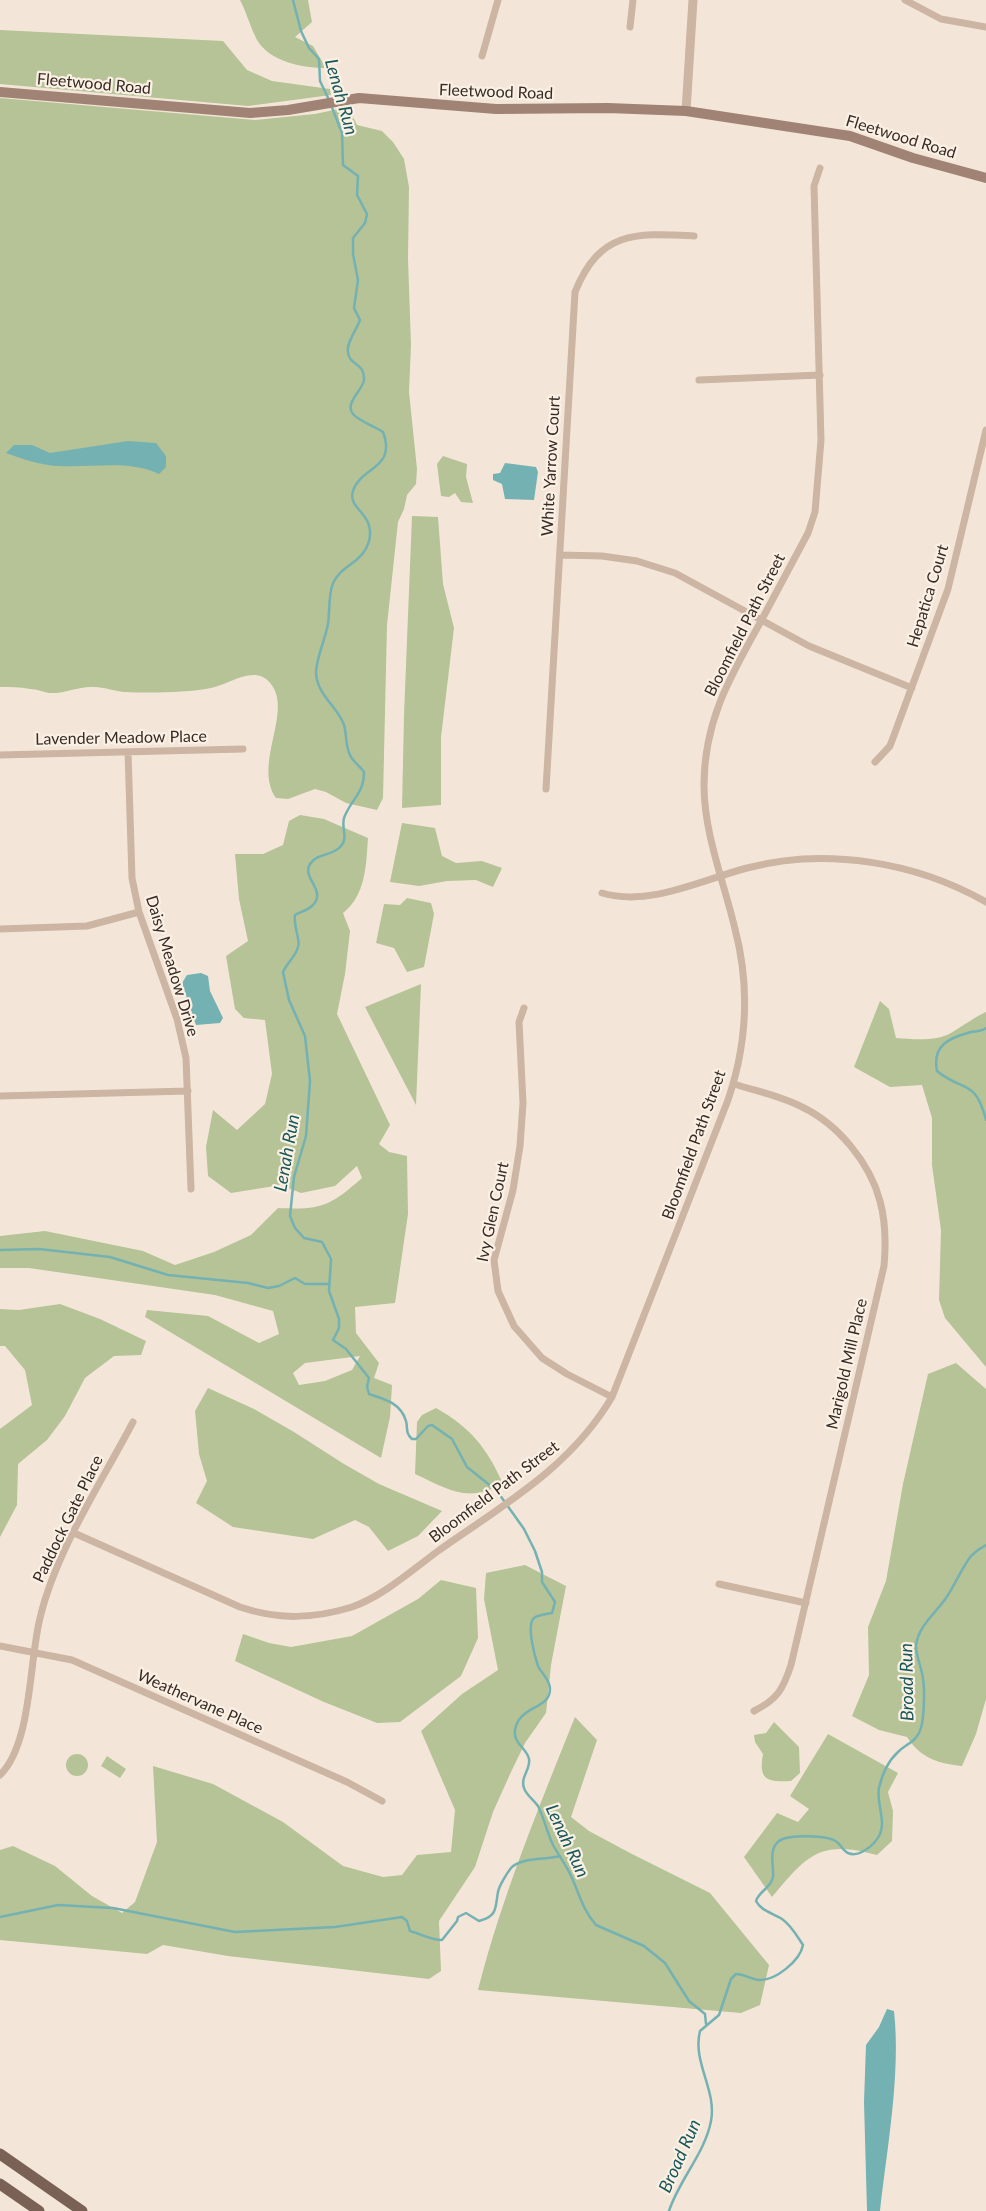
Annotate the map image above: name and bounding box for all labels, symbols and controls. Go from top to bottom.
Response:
water label: Lenah Run [320,56,362,138]
street label: Fleetwood Road [36,69,152,99]
street label: Fleetwood Road [438,80,554,104]
street label: Fleetwood Road [843,111,959,163]
street label: White Yarrow Court [538,395,564,537]
street label: Hepatica Court [903,542,953,650]
street label: Bloomfield Path Street [701,550,789,700]
street label: Lavender Meadow Place [35,727,207,749]
street label: Daisy Meadow Drive [141,893,203,1039]
street label: Bloomfield Path Street [658,1068,730,1222]
water label: Lenah Run [270,1113,304,1193]
street label: Ivy Glen Court [473,1160,513,1264]
street label: Marigold Mill Place [823,1297,871,1431]
street label: Bloomfield Path Street [425,1437,563,1547]
street label: Paddock Gate Place [29,1452,107,1586]
water label: Broad Run [896,1643,918,1721]
street label: Weathervane Place [134,1666,266,1738]
water label: Lenah Run [541,1801,593,1881]
water label: Broad Run [654,2116,706,2196]

